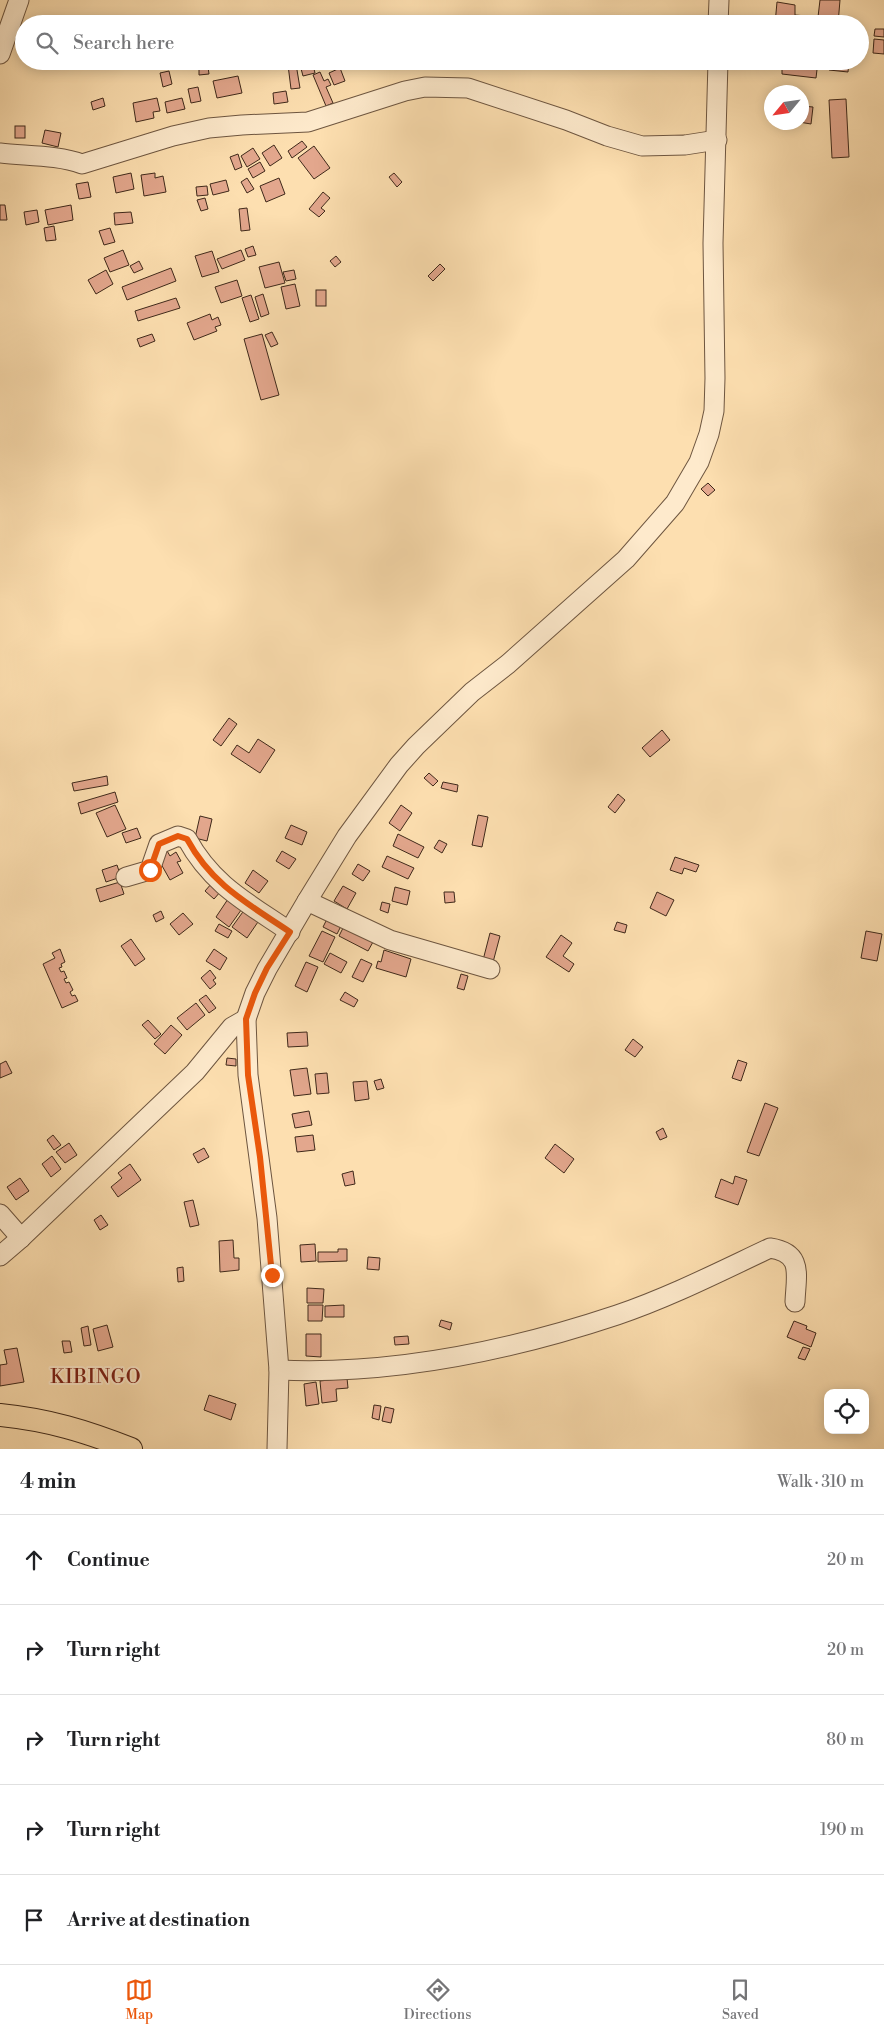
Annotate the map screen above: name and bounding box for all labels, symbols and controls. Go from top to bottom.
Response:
search box [15,15,869,70]
icon: search [33,29,61,57]
text: Search here [73,31,174,55]
north arrow [764,85,809,130]
route start [139,859,162,882]
route end [261,1264,284,1287]
district label: KIBINGO [50,1365,142,1389]
map controls [824,1389,869,1434]
button: locate [824,1389,869,1434]
text: 4 min [20,1469,76,1495]
text: Walk · 310 m [777,1472,864,1492]
icon: ahead [20,1546,48,1574]
text: Continue [67,1548,150,1572]
text: 20 m [827,1550,864,1570]
icon: right [20,1636,48,1664]
text: Turn right [67,1638,160,1662]
text: 20 m [827,1640,864,1660]
icon: right [20,1726,48,1754]
text: Turn right [67,1728,160,1752]
text: 80 m [826,1730,864,1750]
icon: right [20,1816,48,1844]
text: Turn right [67,1818,160,1842]
text: 190 m [820,1820,864,1840]
icon: arrive [20,1906,48,1934]
text: Arrive at destination [67,1908,250,1932]
tab: Map [125,1976,153,2024]
tab: Directions [404,1976,471,2024]
tab: Saved [722,1976,759,2024]

